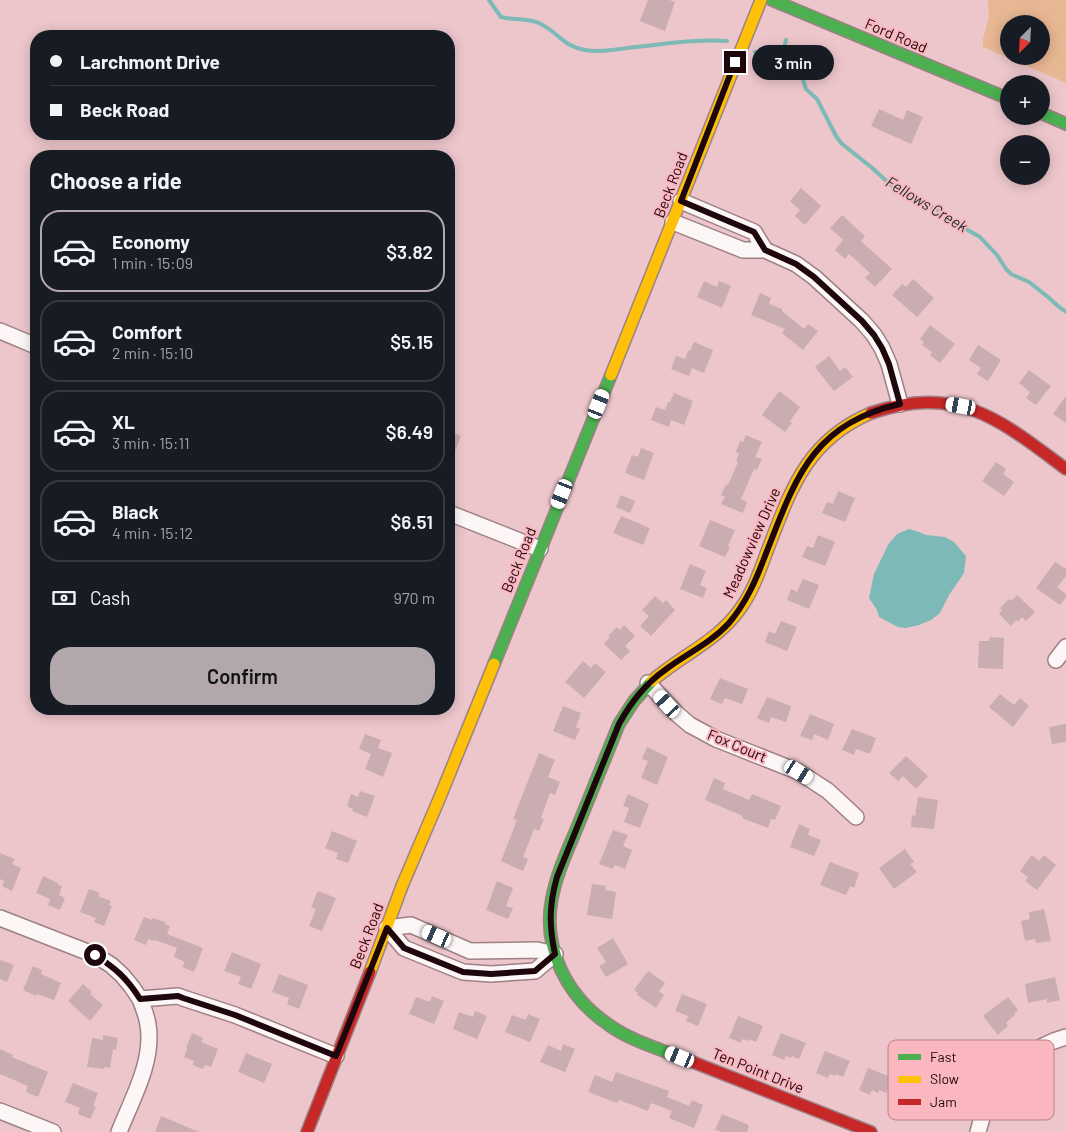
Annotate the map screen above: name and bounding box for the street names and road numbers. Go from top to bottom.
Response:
street label: Ford Road [863,14,930,56]
street label: Beck Road [649,149,691,220]
street label: Meadowview Drive [719,484,784,601]
street label: Beck Road [497,524,539,595]
street label: Fox Court [705,725,770,766]
street label: Beck Road [345,900,387,971]
street label: Ten Point Drive [710,1044,807,1097]

